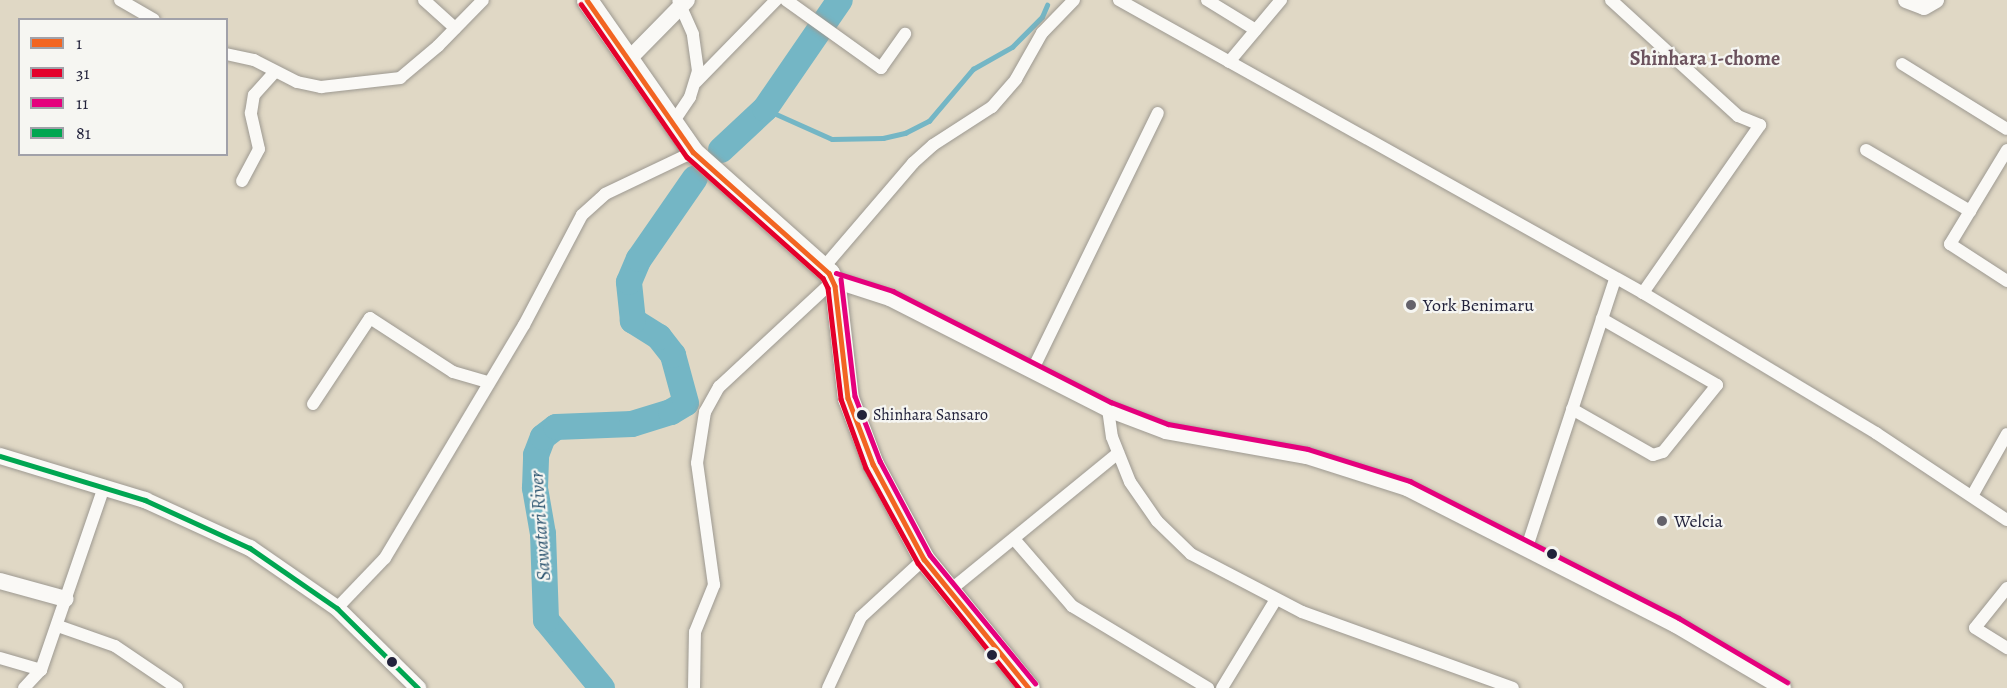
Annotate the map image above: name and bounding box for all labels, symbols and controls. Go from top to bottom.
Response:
legend [18,18,228,156]
text: 1 [76,31,82,55]
district label: Shinhara 1-chome [1630,46,1780,70]
text: 31 [76,61,90,85]
text: 11 [76,91,88,115]
text: 81 [76,121,91,145]
place label: York Benimaru [1423,294,1534,316]
marker: York Benimaru [1404,298,1418,312]
place label: Shinhara Sansaro [873,405,988,425]
marker: Shinhara Sansaro [856,409,868,421]
water label: Sawatari River [524,470,556,582]
place label: Welcia [1674,510,1723,532]
marker: Welcia [1655,514,1669,528]
unlabelled marker [1546,548,1558,560]
unlabelled marker [986,649,998,661]
unlabelled marker [386,656,398,668]

